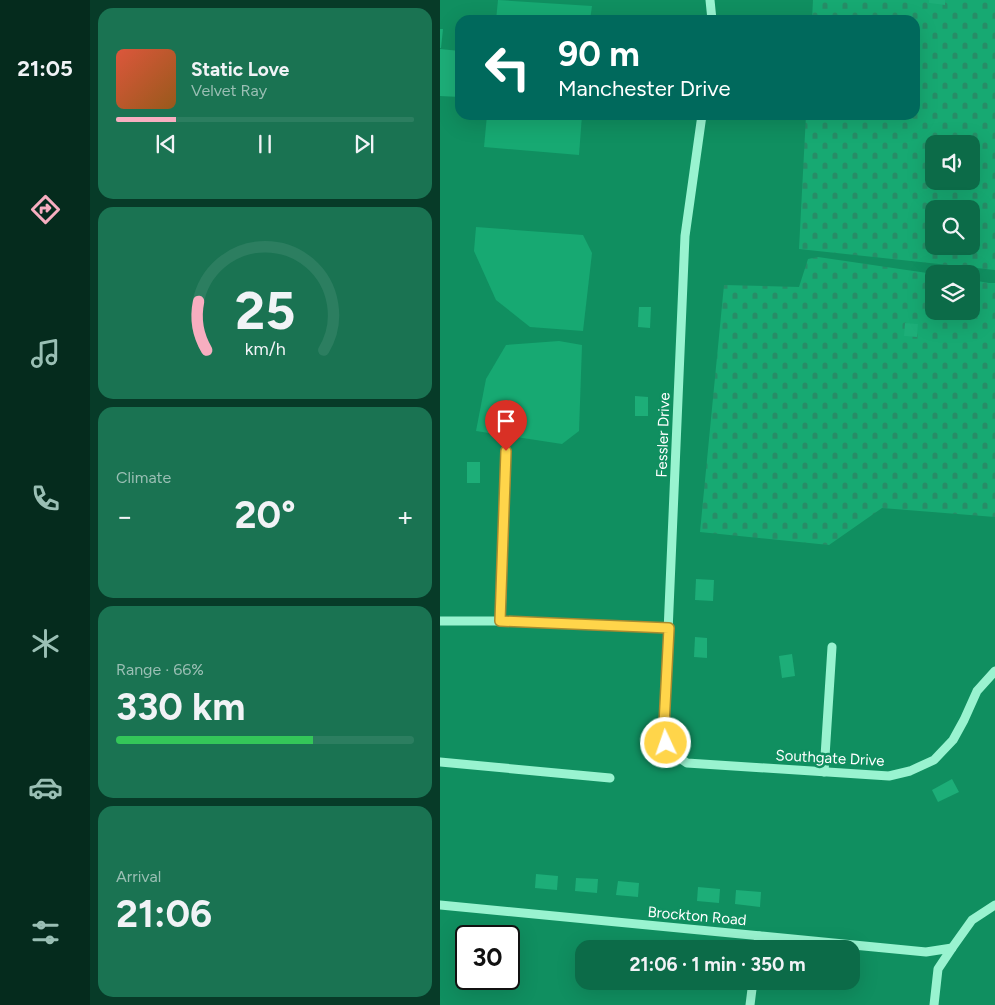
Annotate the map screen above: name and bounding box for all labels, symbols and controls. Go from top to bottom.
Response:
text: 90 m [558,33,640,75]
icon: left [475,35,540,100]
text: 21:05 [17,55,73,82]
text: Static Love [191,58,289,81]
text: Manchester Drive [558,75,731,102]
text: Velvet Ray [191,81,267,100]
icon: previous [152,130,180,158]
icon: pause [251,130,279,158]
icon: next [350,130,378,158]
map controls [925,135,980,320]
button: sound [925,135,980,190]
icon: directions [28,192,63,227]
button: search [925,200,980,255]
button: layers [925,265,980,320]
text: 25 [235,280,295,342]
icon: music [28,336,63,371]
text: km/h [245,338,285,359]
street label: Fessler Drive [653,392,673,478]
pin [485,400,527,451]
icon: arrive [492,407,520,435]
text: Climate [116,468,171,487]
icon: phone [28,481,63,516]
text: 20° [235,492,296,538]
text: − [116,499,133,533]
text: + [397,499,414,533]
icon: climate [28,626,63,661]
text: Range · 66% [116,660,204,679]
text: 330 km [116,684,246,730]
position arrow [639,716,691,768]
street label: Southgate Drive [775,746,885,770]
icon: car [28,770,63,805]
text: Arrival [116,867,161,886]
text: 21:06 [116,891,212,937]
street label: Brockton Road [647,903,747,929]
icon: filters [28,915,63,950]
speed limit sign: 30 [455,925,520,990]
text: 21:06 · 1 min · 350 m [630,953,805,976]

